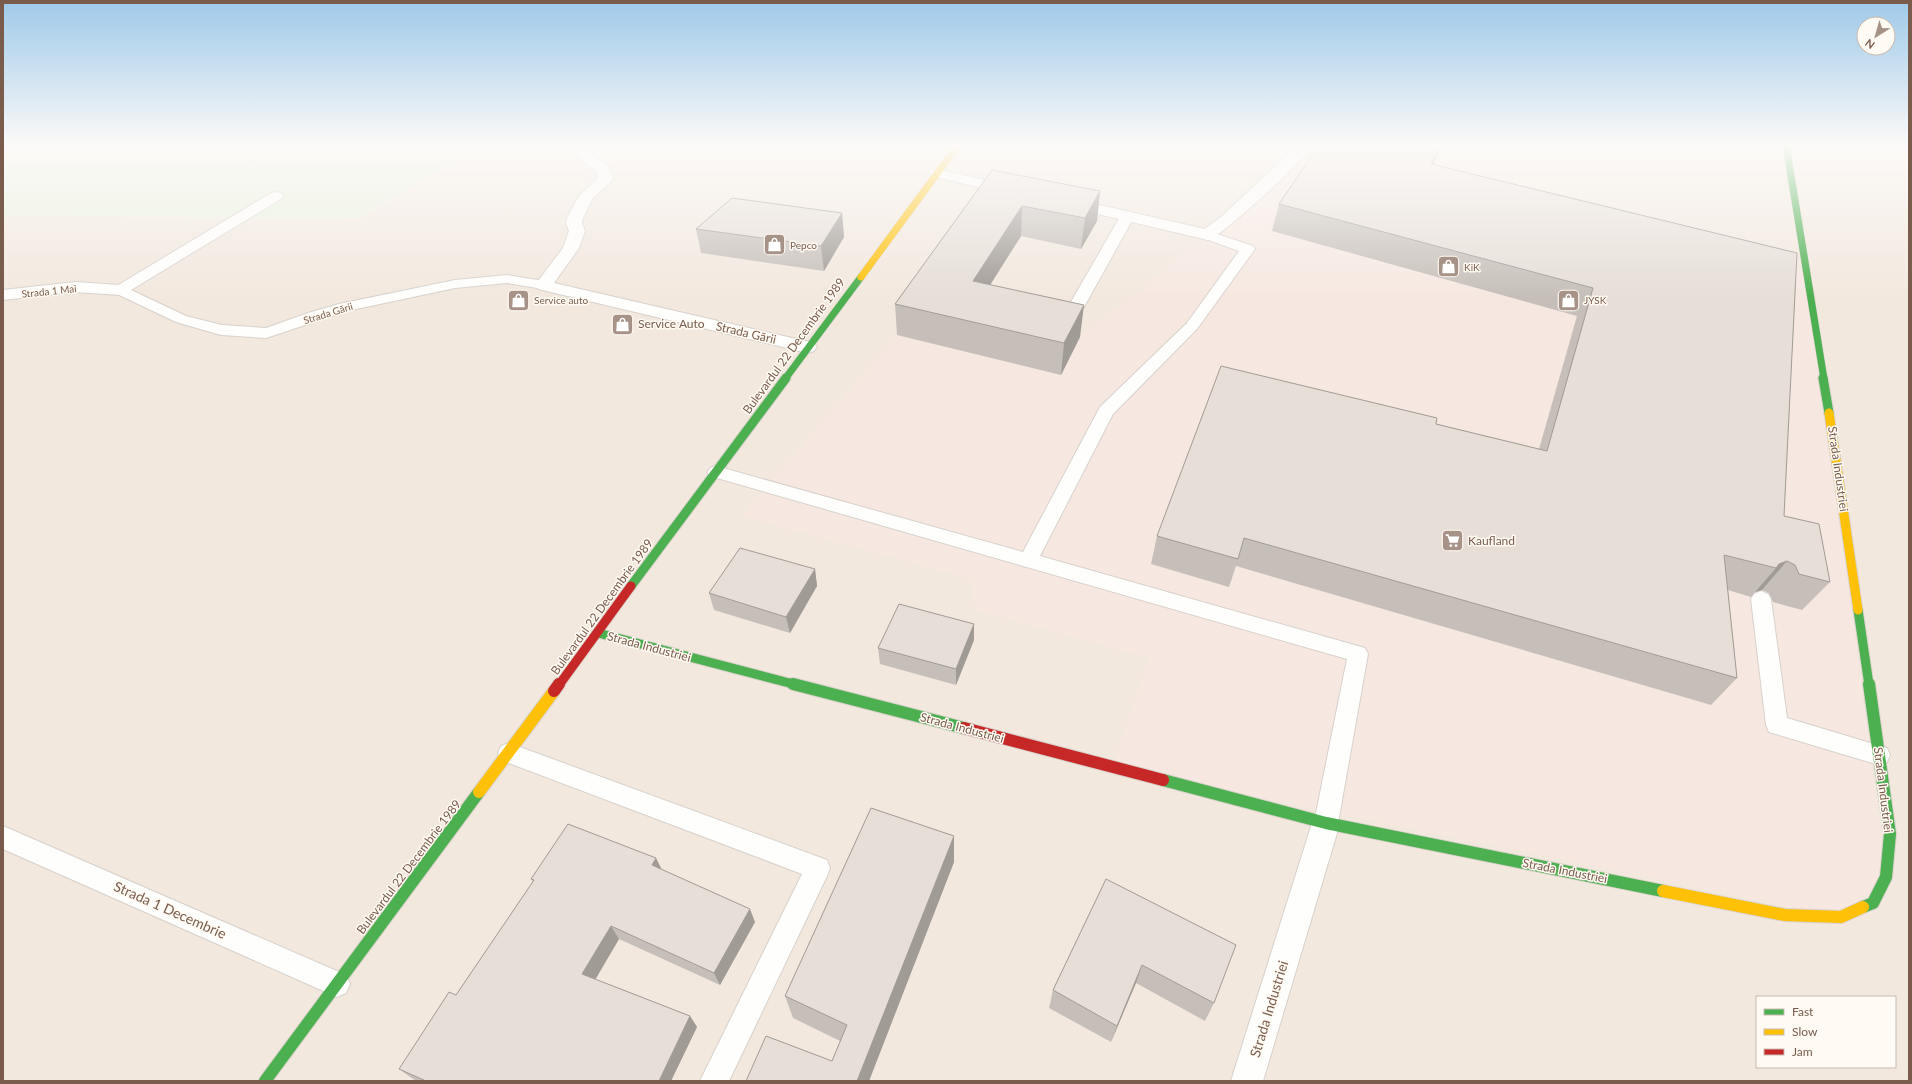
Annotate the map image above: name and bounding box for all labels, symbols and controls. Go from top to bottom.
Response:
north arrow [1856,16,1896,56]
text: N [1862,37,1877,52]
shop icon: Pepco [761,232,787,258]
place label: Pepco [790,239,817,251]
shop icon: KiK [1435,254,1461,280]
place label: KiK [1464,261,1480,273]
street label: Bulevardul 22 Decembrie 1989 [739,275,848,417]
street label: Strada 1 Mai [21,282,77,300]
shop icon: Service auto [505,287,531,313]
shop icon: JYSK [1555,287,1581,313]
place label: Service auto [534,294,589,306]
place label: JYSK [1584,294,1607,306]
street label: Strada Gării [302,300,354,326]
shop icon: Service Auto [610,311,636,337]
place label: Service Auto [638,316,705,331]
street label: Strada Gării [715,318,778,347]
street label: Strada Industriei [1825,425,1852,513]
supermarket icon: Kaufland [1440,528,1466,554]
place label: Kaufland [1468,533,1515,548]
street label: Bulevardul 22 Decembrie 1989 [547,536,656,678]
street label: Strada Industriei [606,628,693,665]
street label: Strada Industriei [919,709,1006,746]
street label: Strada Industriei [1871,746,1896,834]
street label: Bulevardul 22 Decembrie 1989 [353,797,464,937]
street label: Strada Industriei [1522,855,1609,886]
street label: Strada 1 Decembrie [111,877,229,942]
street label: Strada Industriei [1246,958,1291,1059]
legend [1756,996,1896,1068]
text: Fast [1792,1004,1814,1019]
text: Slow [1792,1024,1818,1039]
text: Jam [1792,1044,1813,1059]

